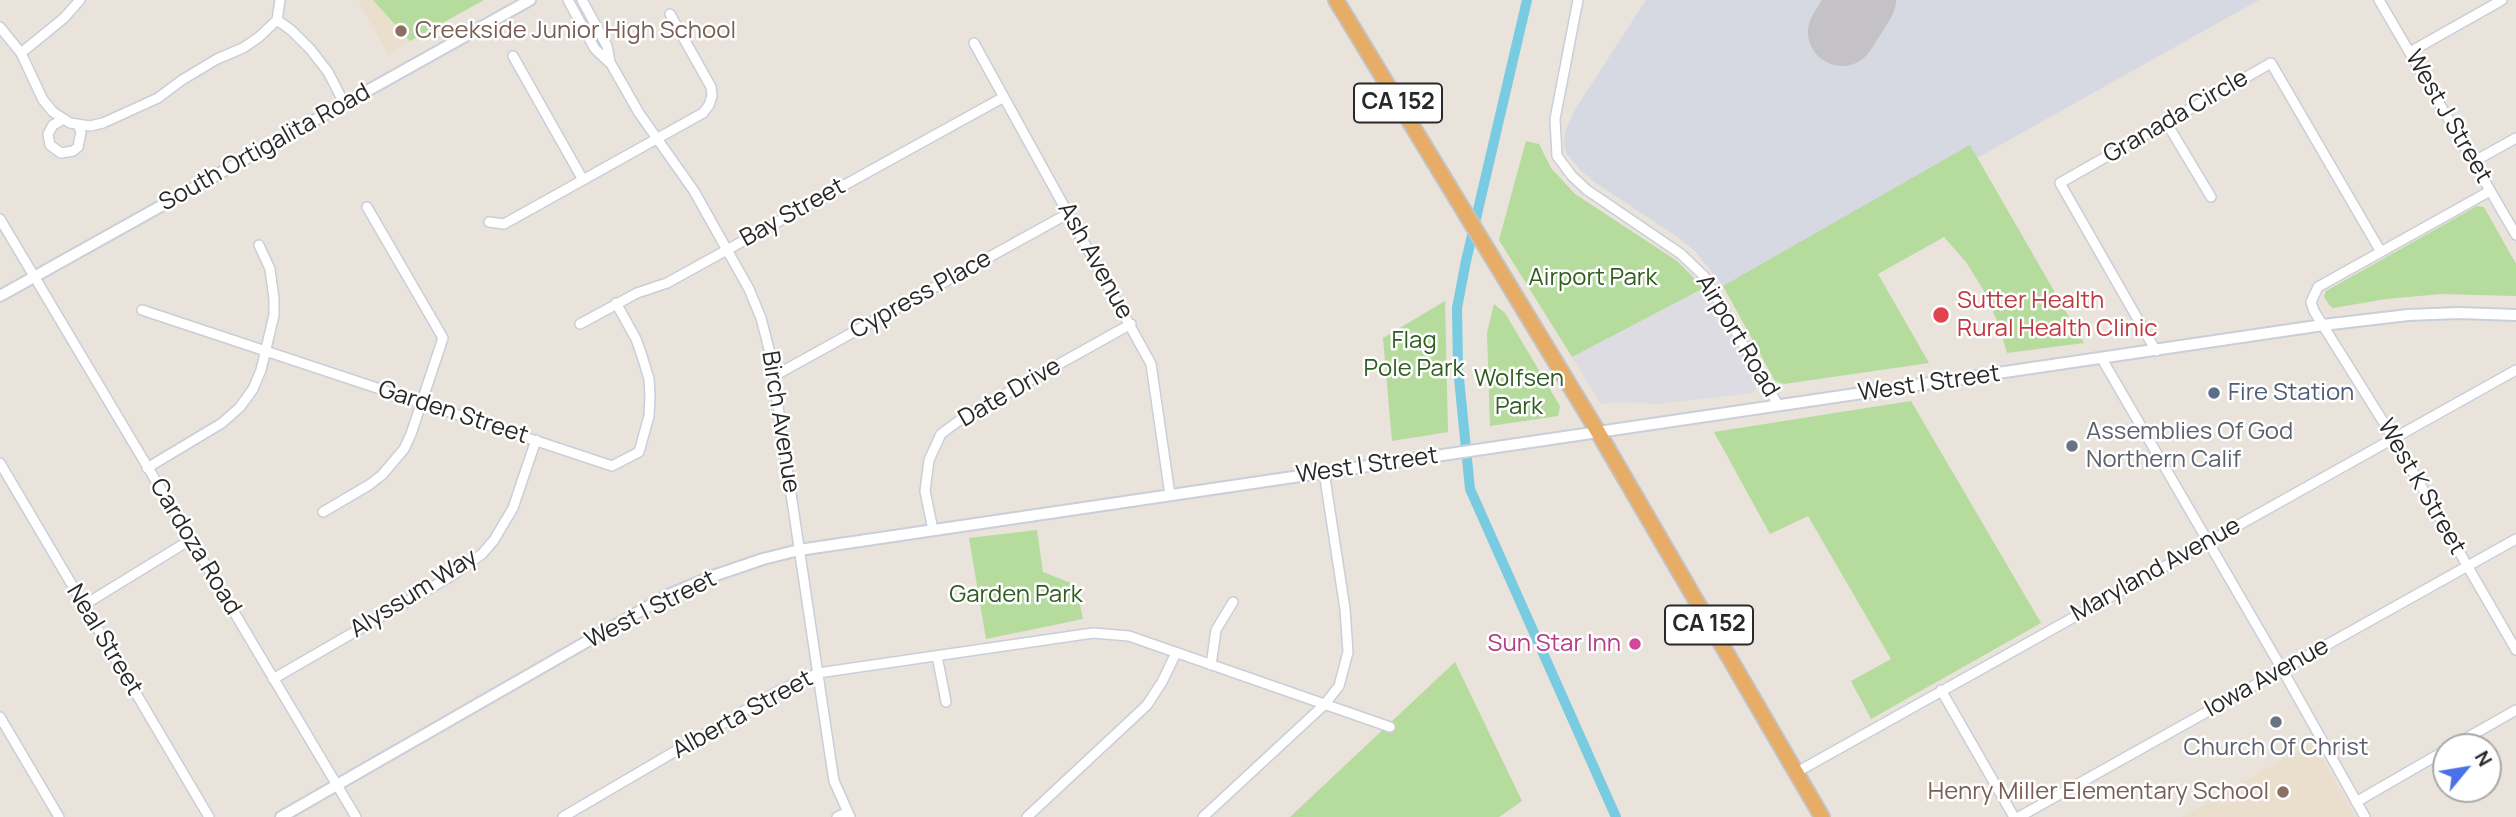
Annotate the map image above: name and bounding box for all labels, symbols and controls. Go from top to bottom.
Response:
place label: Creekside Junior High School [415,17,736,45]
marker: Creekside Junior High School [393,23,409,39]
street label: West J Street [2398,46,2498,188]
street label: Granada Circle [2099,64,2253,170]
street label: South Ortigalita Road [155,78,375,218]
road number: CA 152 [1354,83,1442,122]
street label: Bay Street [736,172,850,254]
street label: Ash Avenue [1051,198,1139,324]
street label: Cypress Place [845,244,997,346]
park label: Airport Park [1529,264,1657,292]
street label: Airport Road [1689,270,1785,402]
place label: Sutter Health Rural Health Clinic [1957,287,2158,343]
marker: Sutter Health Rural Health Clinic [1931,305,1951,325]
park label: Flag Pole Park [1364,327,1464,383]
street label: Birch Avenue [755,349,805,495]
street label: Date Drive [954,352,1066,434]
street label: West I Street [1856,360,2002,408]
park label: Wolfsen Park [1474,365,1564,421]
street label: Garden Street [374,375,532,451]
place label: Fire Station [2228,379,2354,407]
marker: Fire Station [2206,385,2222,401]
street label: West K Street [2371,414,2471,560]
place label: Assemblies Of God Northern Calif [2086,418,2293,474]
marker: Assemblies Of God Northern Calif [2064,438,2080,454]
street label: West I Street [1294,442,1440,490]
street label: Cardoza Road [143,474,247,620]
street label: Maryland Avenue [2066,512,2246,628]
street label: Alyssum Way [345,543,483,645]
street label: West I Street [581,565,721,655]
street label: Neal Street [60,579,148,701]
park label: Garden Park [949,581,1083,609]
road number: CA 152 [1665,606,1753,645]
place label: Sun Star Inn [1488,630,1621,658]
street label: Iowa Avenue [2200,632,2334,724]
marker: Sun Star Inn [1627,636,1643,652]
street label: Alberta Street [668,665,818,765]
marker: Church Of Christ [2268,714,2284,730]
north arrow [2432,733,2502,803]
place label: Church Of Christ [2183,734,2369,762]
text: N [2469,746,2498,771]
place label: Henry Miller Elementary School [1928,778,2269,806]
marker: Henry Miller Elementary School [2275,784,2291,800]

